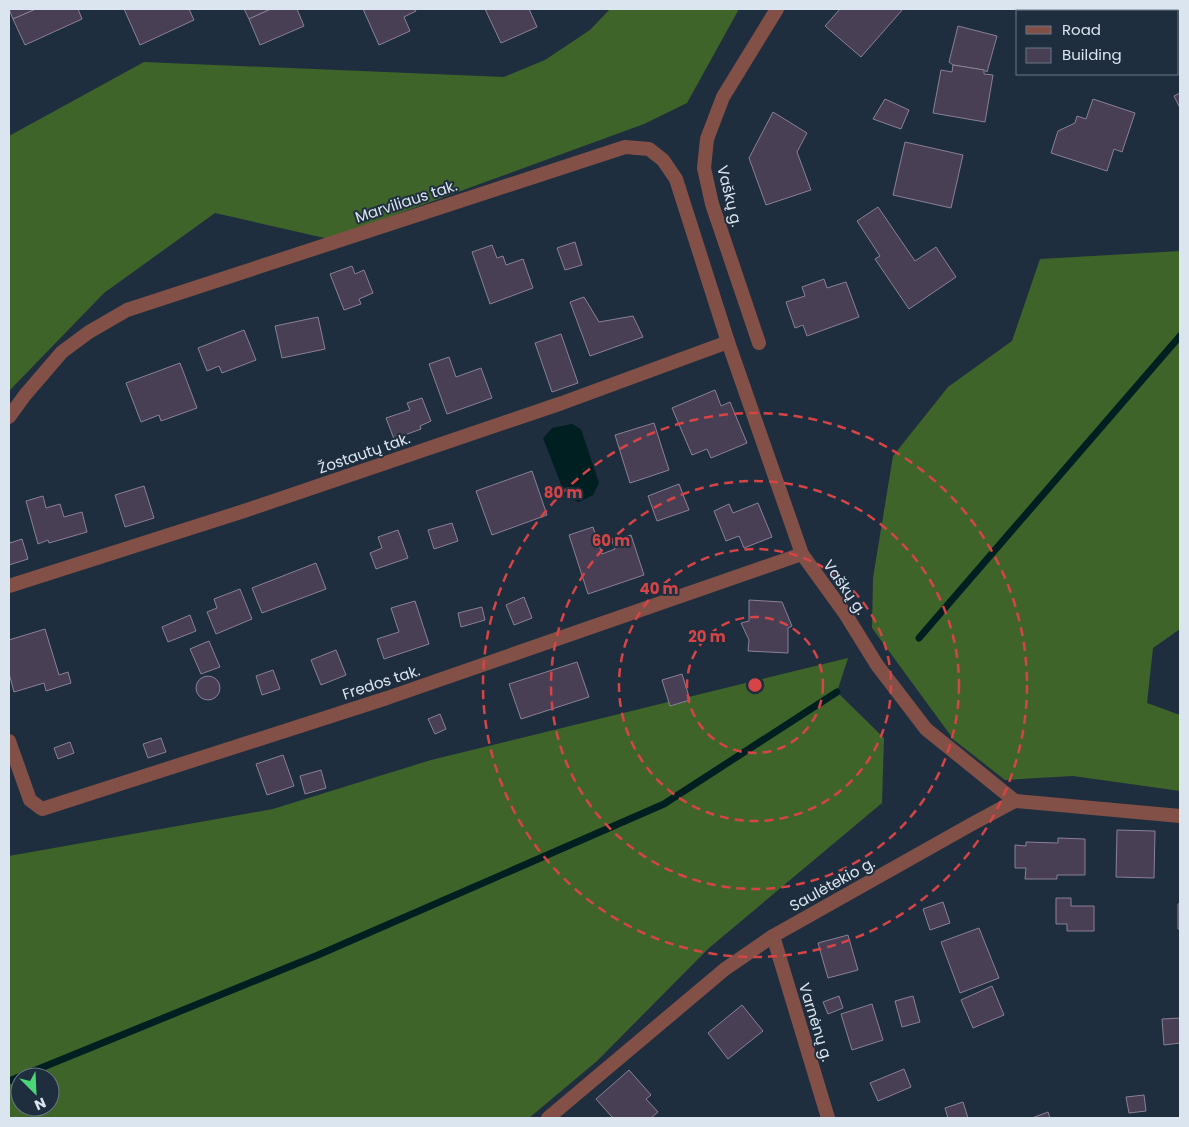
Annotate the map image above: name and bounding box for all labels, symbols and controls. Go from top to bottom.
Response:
legend [1016,10,1179,75]
text: Road [1062,19,1101,40]
text: Building [1062,44,1122,65]
street label: Vaškų g. [712,163,748,229]
street label: Marviliaus tak. [352,175,460,227]
street label: Žostautų tak. [315,427,413,479]
text: 80 m [544,482,582,503]
text: 60 m [592,530,630,551]
street label: Vaškų g. [818,555,872,619]
text: 40 m [639,578,679,599]
text: 20 m [688,626,726,647]
street label: Fredos tak. [339,660,423,704]
centre of rings [746,676,764,694]
street label: Saulėtekio g. [786,852,878,916]
street label: Varnėnų g. [794,980,838,1064]
north arrow [10,1067,60,1117]
text: N [31,1093,49,1115]

